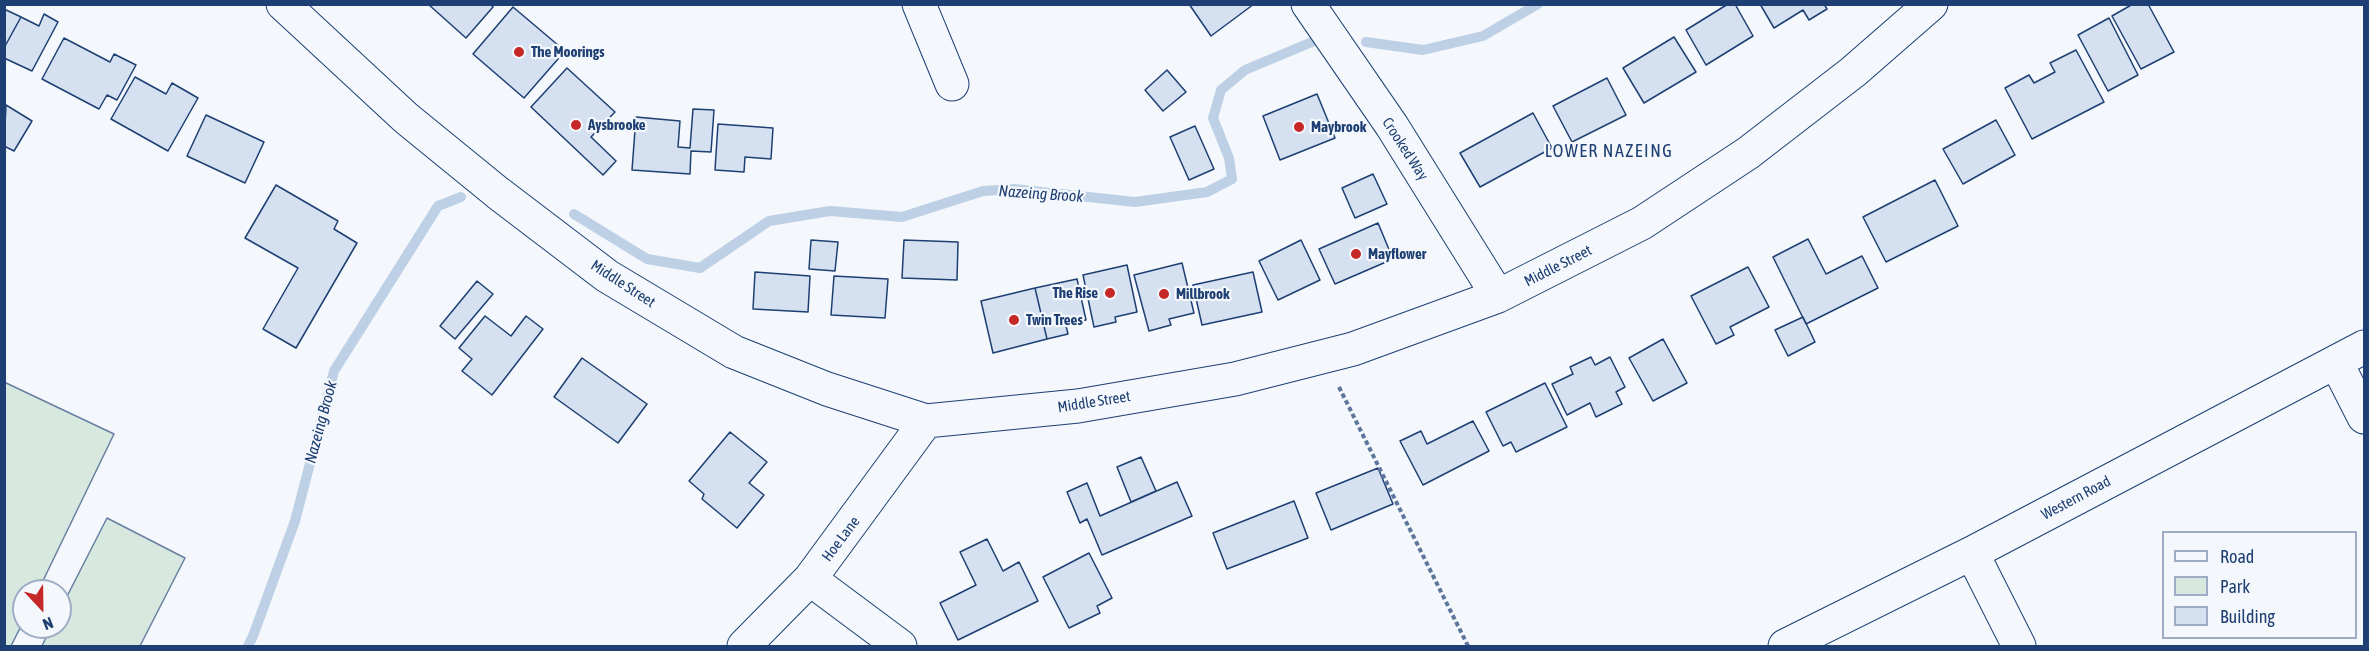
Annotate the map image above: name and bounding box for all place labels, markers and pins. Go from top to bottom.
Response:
place label: The Moorings [531,43,604,61]
marker: The Moorings [512,45,526,59]
place label: Aysbrooke [588,116,646,134]
marker: Aysbrooke [569,118,583,132]
place label: Maybrook [1311,118,1366,136]
marker: Maybrook [1292,120,1306,134]
place label: Mayflower [1368,245,1426,263]
marker: Mayflower [1349,247,1363,261]
place label: The Rise [1053,284,1098,302]
place label: Millbrook [1176,285,1230,303]
marker: The Rise [1103,286,1117,300]
marker: Millbrook [1157,287,1171,301]
place label: Twin Trees [1026,311,1083,329]
marker: Twin Trees [1007,313,1021,327]

